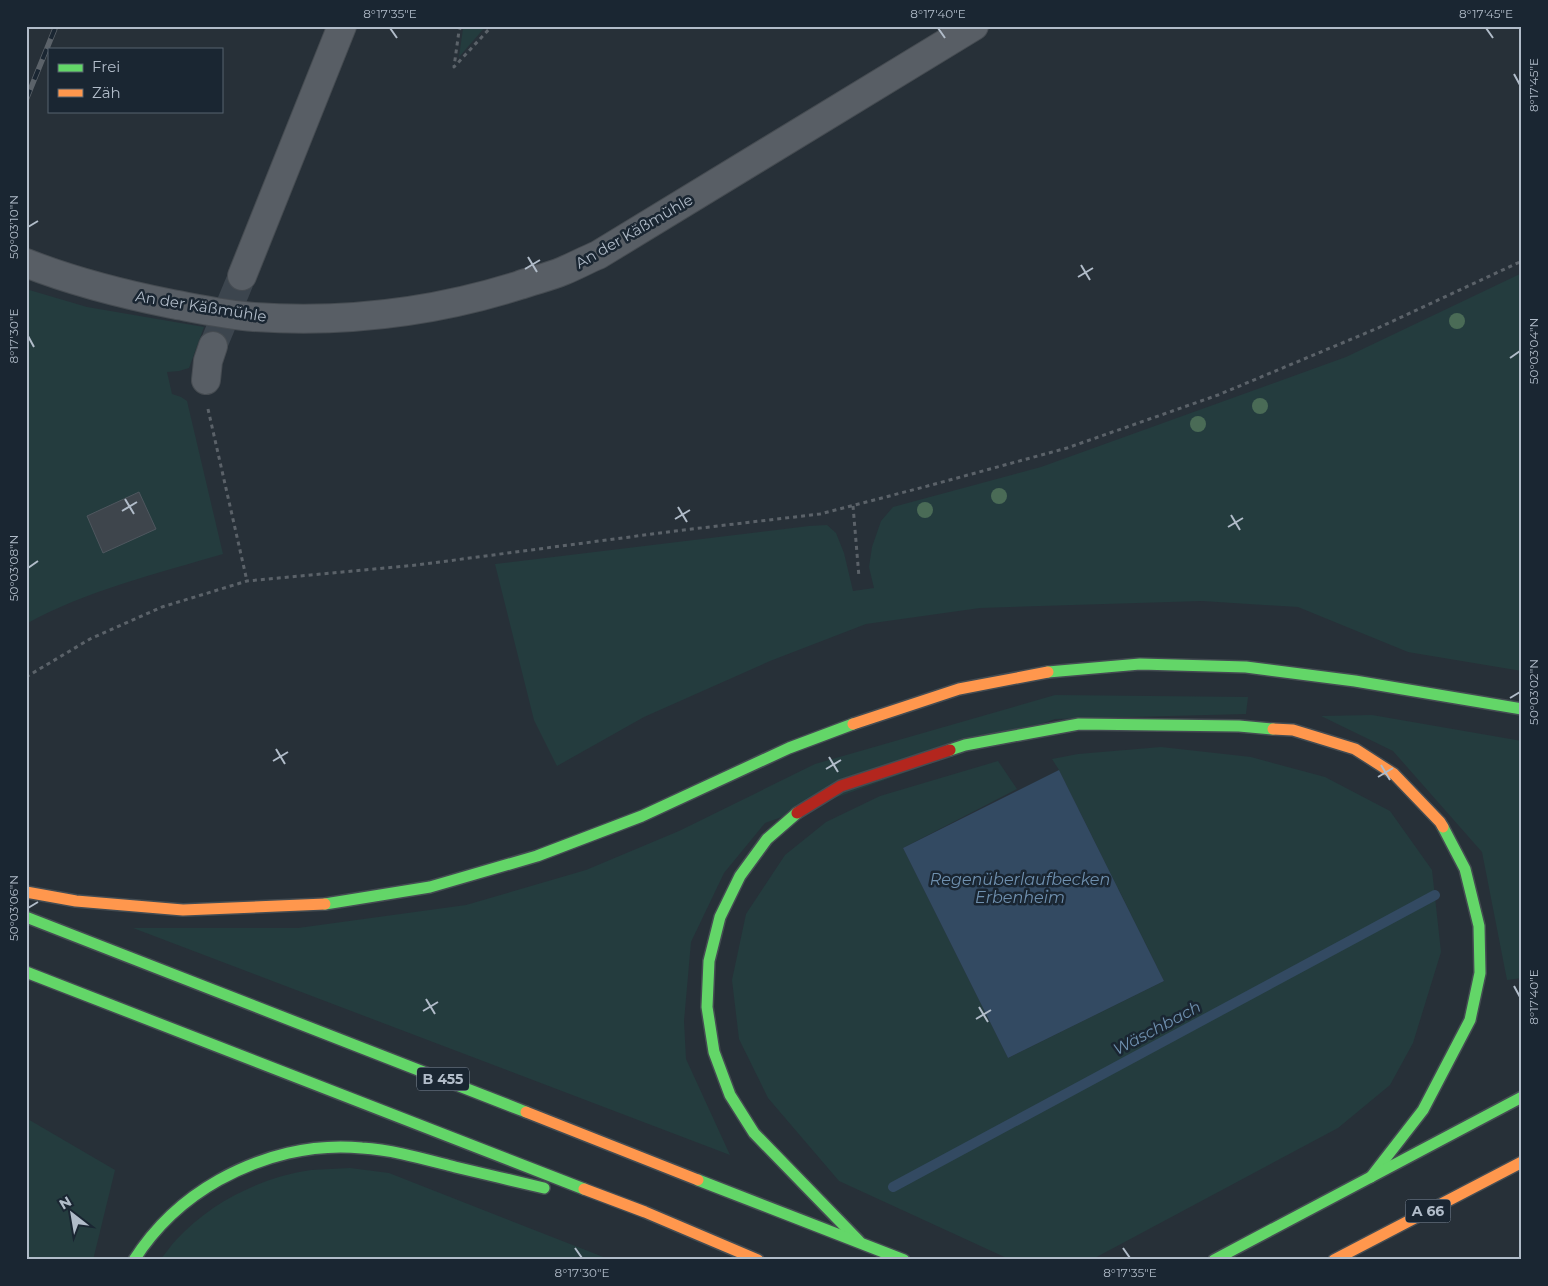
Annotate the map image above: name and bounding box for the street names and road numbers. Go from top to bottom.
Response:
street label: An der Käßmühle [572,190,696,272]
street label: An der Käßmühle [134,286,268,326]
road number: B 455 [417,1068,469,1090]
road number: A 66 [1406,1200,1450,1222]

